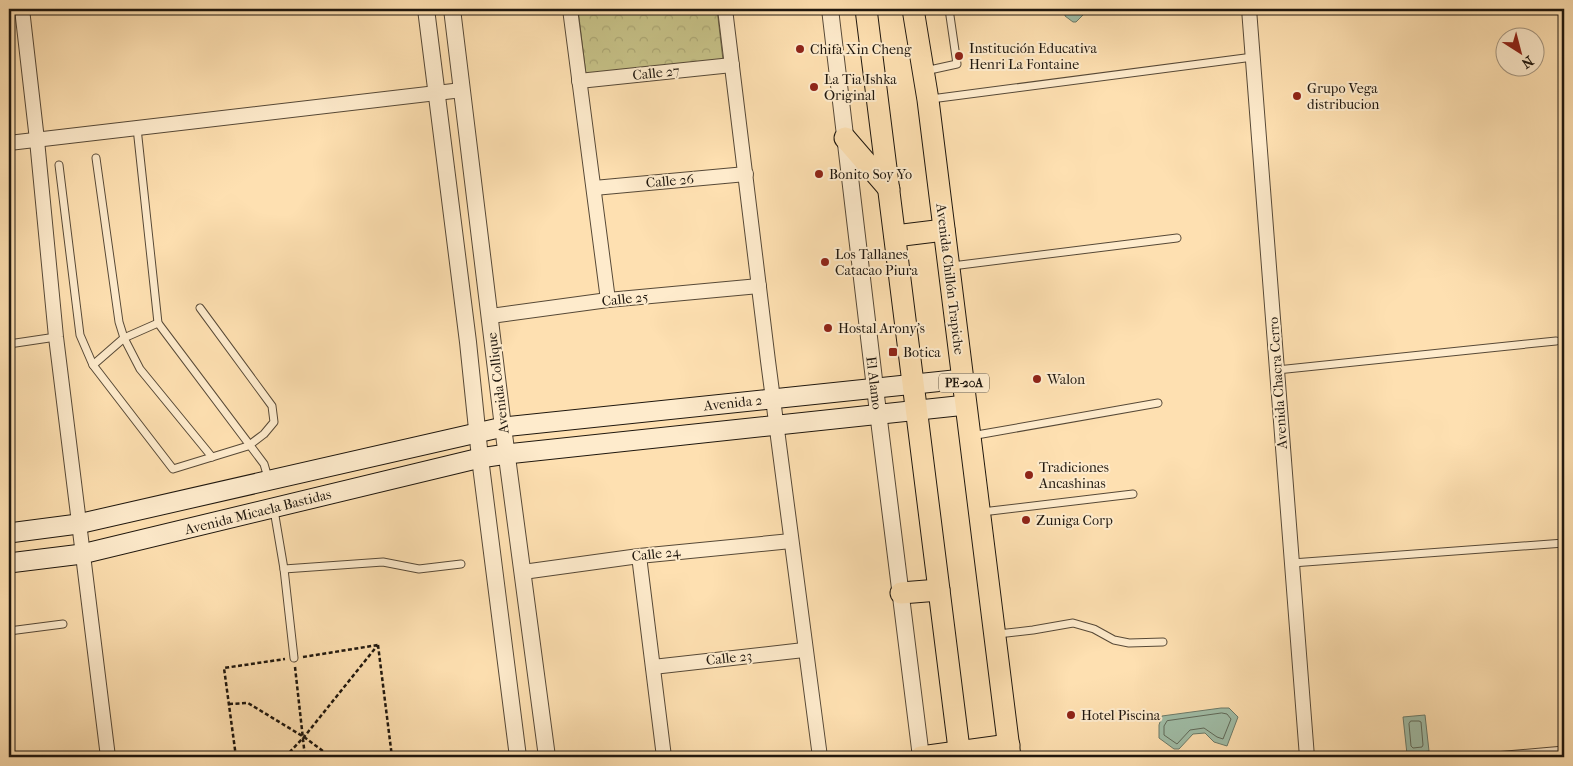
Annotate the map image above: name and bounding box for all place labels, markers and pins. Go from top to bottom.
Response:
place label: Institución Educativa Henri La Fontaine [969,40,1097,73]
place label: Chifa Xin Cheng [810,41,912,58]
marker: Chifa Xin Cheng [794,43,806,55]
marker: Institución Educativa Henri La Fontaine [953,50,965,62]
place label: La Tia Ishka Original [824,71,897,104]
place label: Grupo Vega distribucion [1307,80,1379,113]
marker: La Tia Ishka Original [808,81,820,93]
marker: Grupo Vega distribucion [1291,90,1303,102]
place label: Bonito Soy Yo [829,166,912,183]
marker: Bonito Soy Yo [813,168,825,180]
place label: Los Tallanes Catacao Piura [835,246,918,279]
marker: Los Tallanes Catacao Piura [819,256,831,268]
place label: Hostal Arony's [838,320,925,337]
marker: Hostal Arony's [822,322,834,334]
place label: Botica [903,344,941,361]
marker: Botica [887,346,899,358]
place label: Walon [1046,371,1085,388]
marker: Walon [1031,373,1043,385]
place label: Tradiciones Ancashinas [1038,459,1109,492]
marker: Tradiciones Ancashinas [1023,469,1035,481]
place label: Zuniga Corp [1036,512,1113,529]
marker: Zuniga Corp [1020,514,1032,526]
place label: Hotel Piscina [1081,707,1161,724]
marker: Hotel Piscina [1065,709,1077,721]

